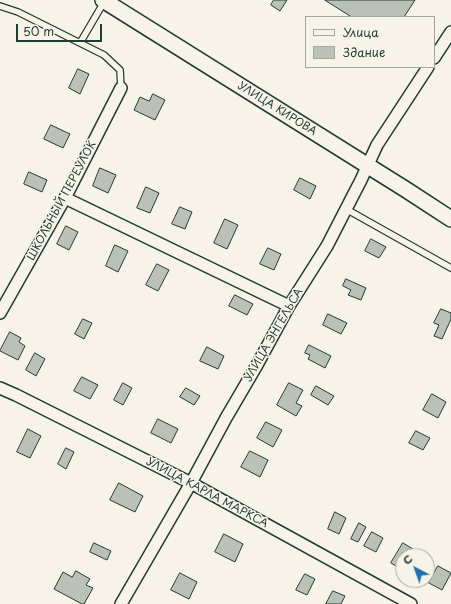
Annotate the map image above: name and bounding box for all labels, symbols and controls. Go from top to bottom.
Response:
scale bar [18,16,104,42]
legend [305,16,435,68]
text: 50 m [23,22,54,40]
text: Улица [343,23,379,41]
text: Здание [343,43,385,61]
street label: УЛИЦА КИРОВА [235,79,319,139]
street label: ШКОЛЬНЫЙ ПЕРЕУЛОК [25,139,99,263]
street label: УЛИЦА ЭНГЕЛЬСА [242,286,306,384]
street label: УЛИЦА КАРЛА МАРКСА [144,455,270,531]
north arrow [395,548,435,588]
text: С [399,550,416,568]

